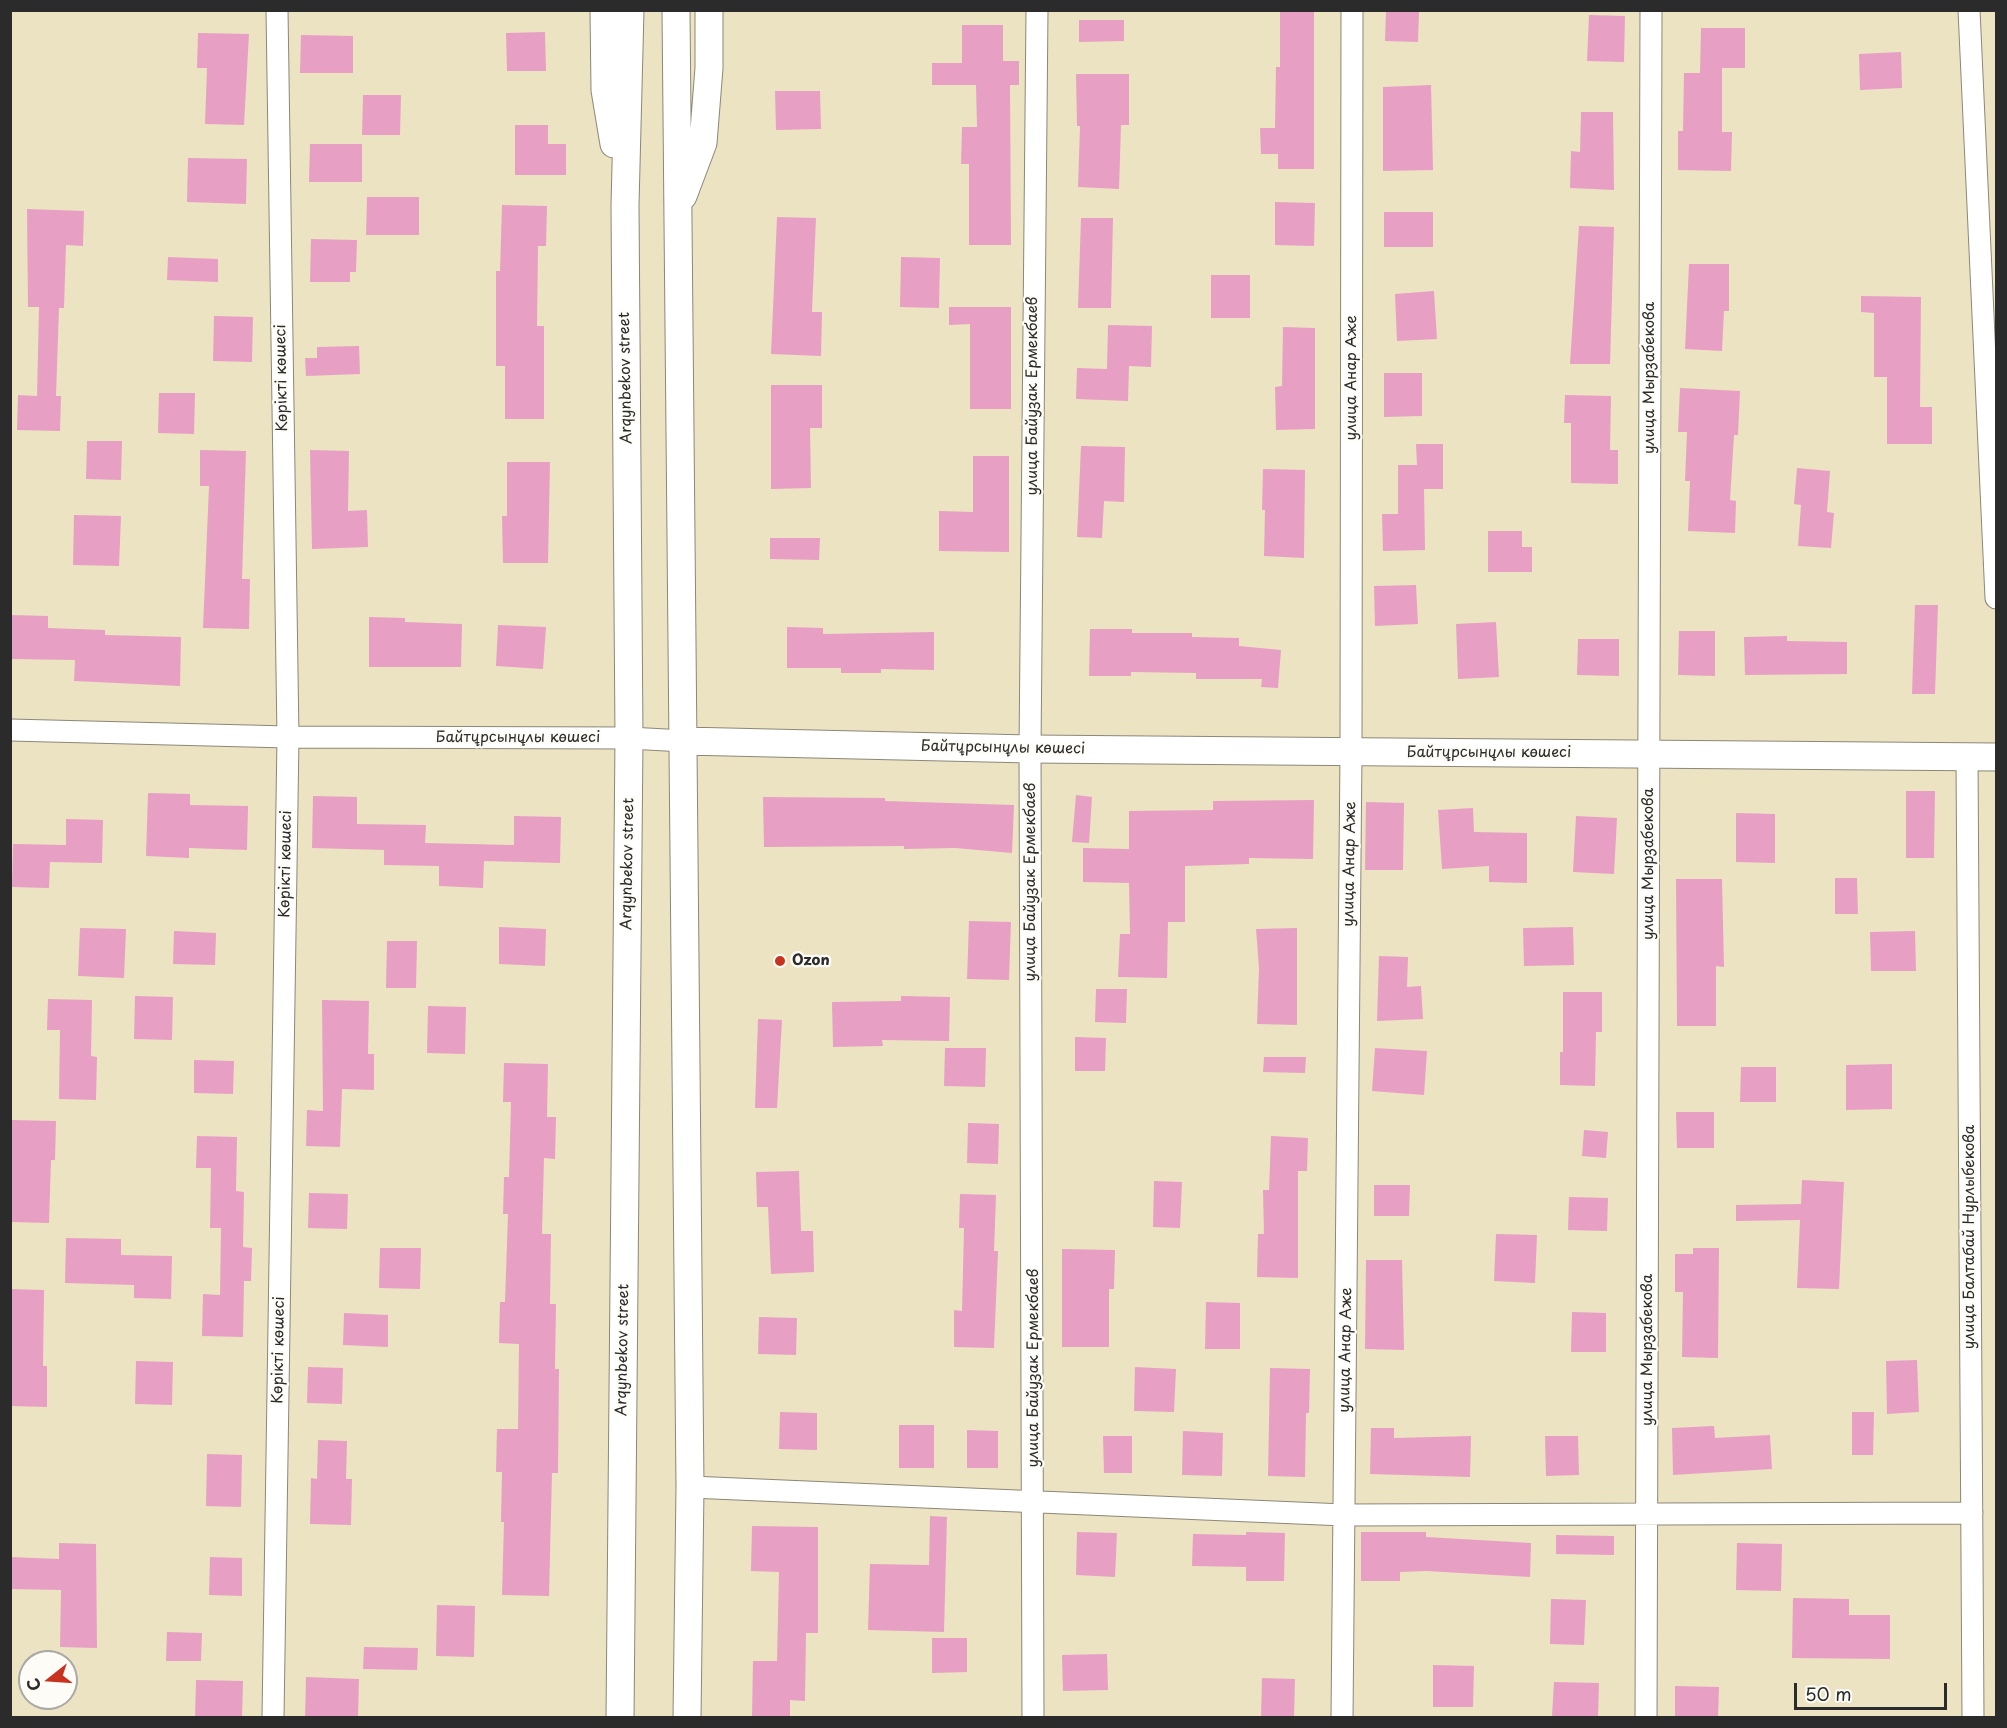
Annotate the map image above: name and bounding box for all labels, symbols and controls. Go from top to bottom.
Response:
street label: улица Байузак Ермекбаев [1024,297,1042,495]
street label: улица Мырзабекова [1641,302,1659,454]
street label: Arqynbekov street [616,312,636,444]
street label: улица Анар Аже [1343,315,1361,441]
street label: Көрікті көшесі [272,324,292,432]
street label: Байтұрсынұлы көшесі [436,729,600,747]
street label: Байтұрсынұлы көшесі [921,738,1085,758]
street label: Байтұрсынұлы көшесі [1407,744,1571,762]
street label: улица Байузак Ермекбаев [1022,783,1040,981]
street label: улица Мырзабекова [1640,788,1658,940]
street label: Arqynbekov street [618,798,638,930]
street label: улица Анар Аже [1340,801,1360,927]
street label: Көрікті көшесі [276,810,296,918]
place label: Ozon [792,952,830,970]
marker: Ozon [773,954,787,968]
street label: улица Балтабай Нурлыбекова [1961,1125,1979,1349]
street label: улица Байузак Ермекбаев [1025,1269,1043,1467]
street label: улица Мырзабекова [1639,1274,1657,1426]
street label: Arqynbekov street [613,1284,633,1416]
street label: улица Анар Аже [1336,1287,1356,1413]
street label: Көрікті көшесі [269,1296,289,1404]
north arrow [18,1650,78,1710]
scale bar [1797,1671,1950,1709]
text: С [19,1675,46,1694]
text: 50 m [1805,1680,1852,1707]

